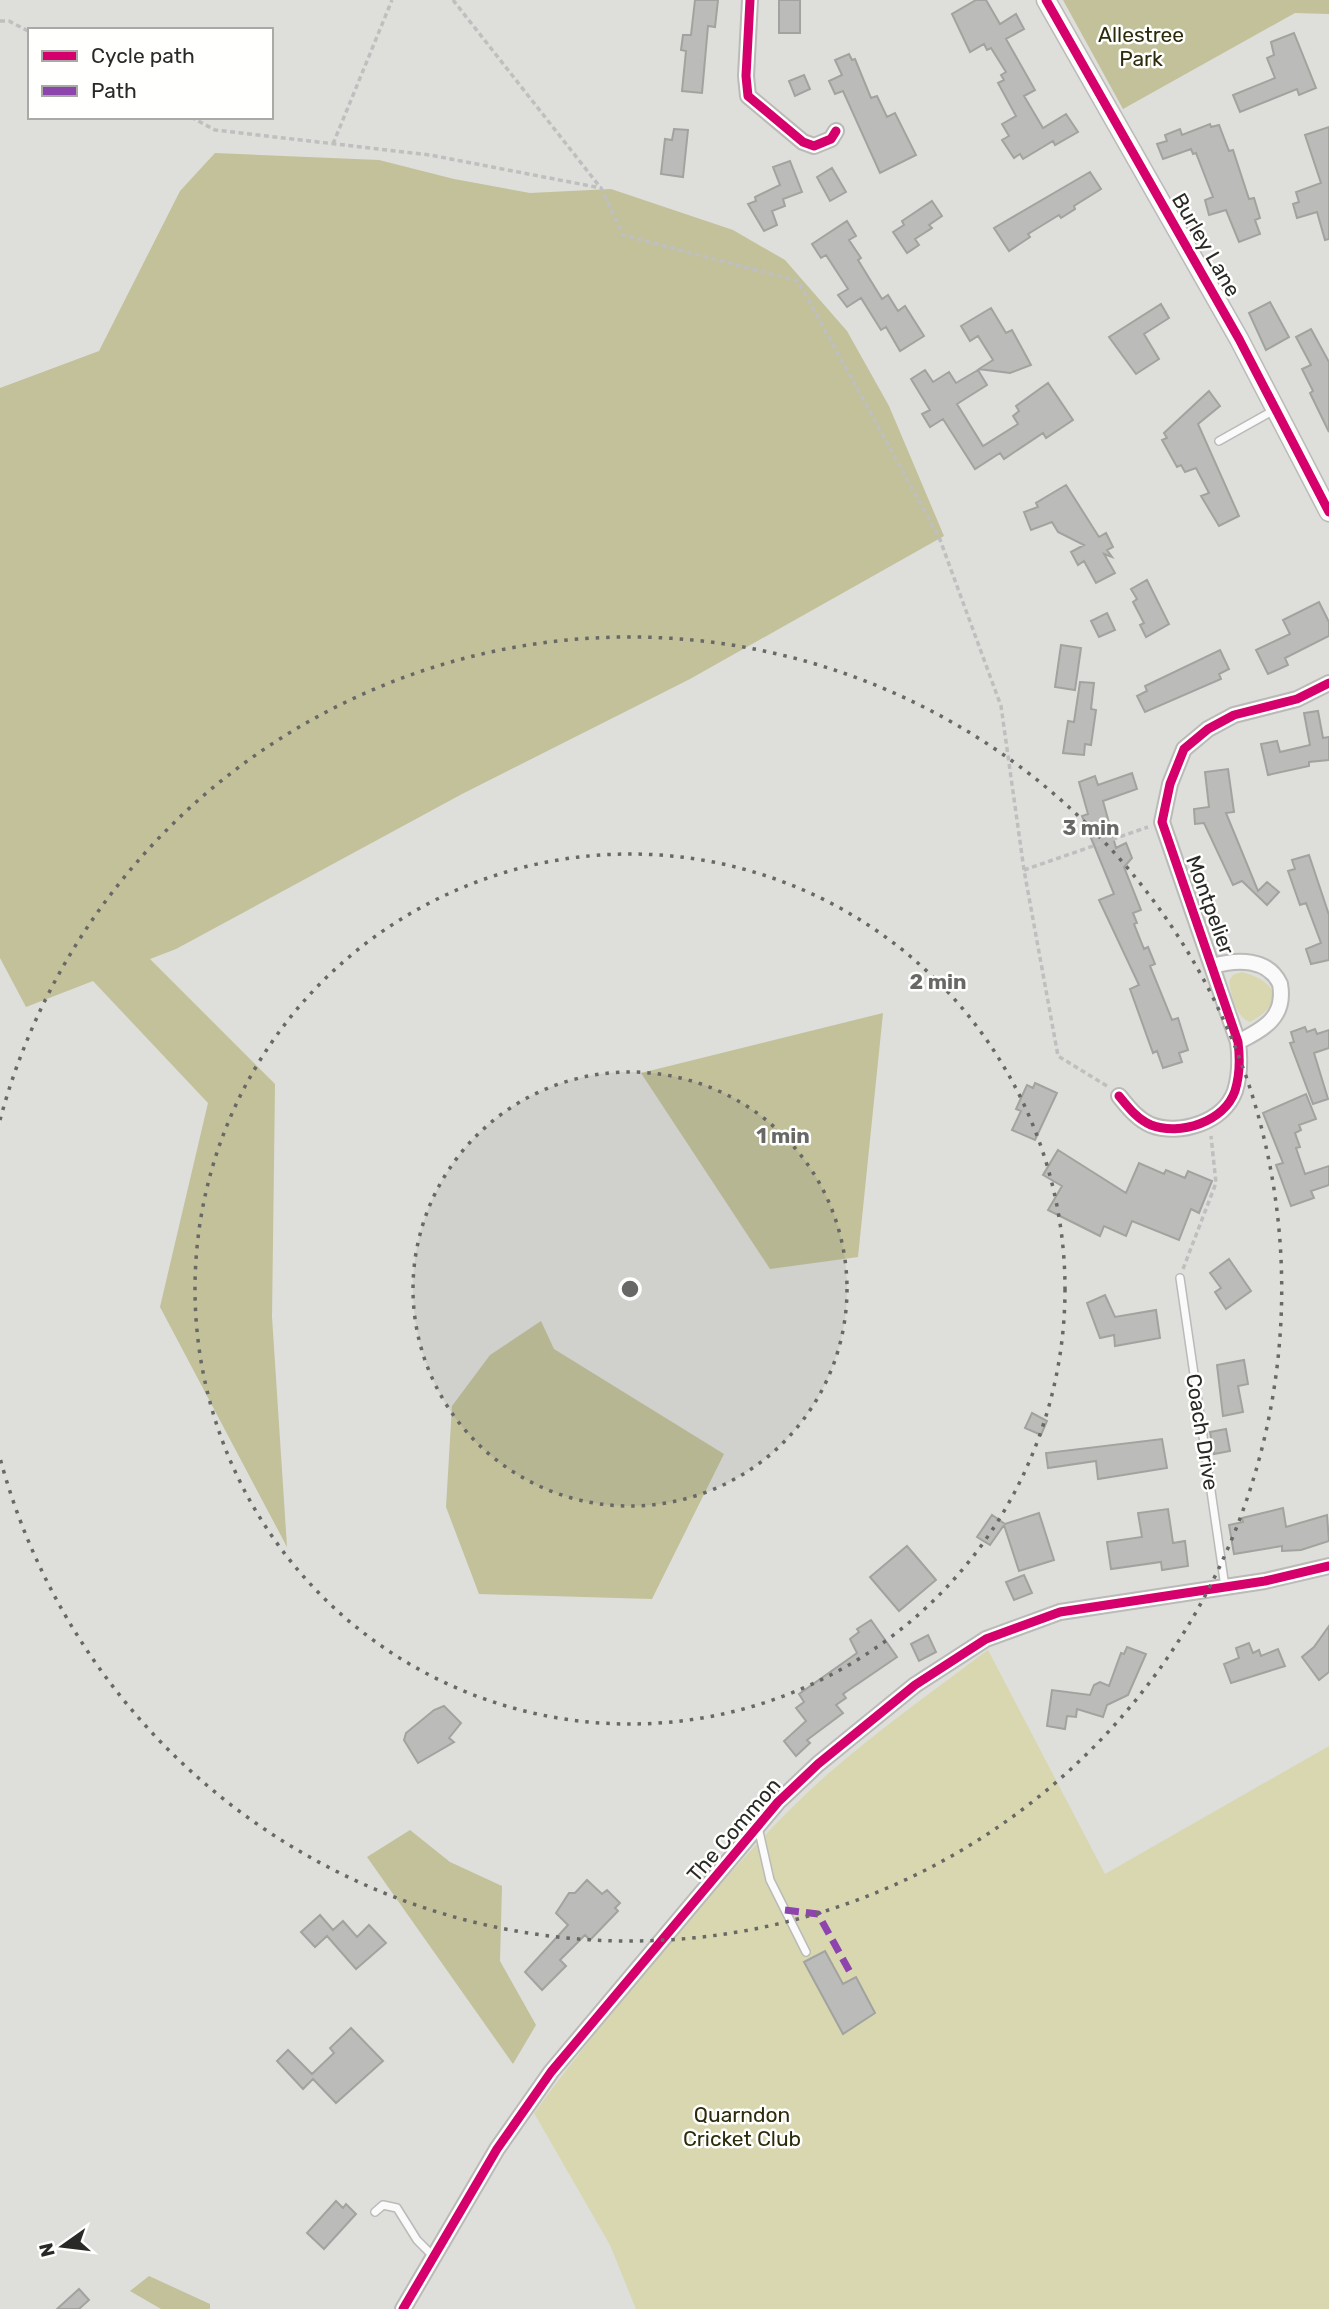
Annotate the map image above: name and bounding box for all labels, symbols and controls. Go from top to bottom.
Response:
park label: Allestree Park [1098,22,1184,71]
legend [28,28,273,119]
text: Cycle path [91,43,195,68]
text: Path [91,78,137,103]
street label: Burley Lane [1167,189,1246,301]
text: 3 min [1062,815,1120,840]
street label: Montpelier [1181,852,1240,958]
text: 2 min [910,969,966,994]
text: 1 min [756,1123,810,1148]
centre of rings [618,1277,642,1301]
street label: Coach Drive [1181,1372,1224,1492]
street label: The Common [682,1773,786,1887]
park label: Quarndon Cricket Club [683,2102,801,2151]
north arrow [28,2211,98,2281]
text: N [34,2241,60,2259]

